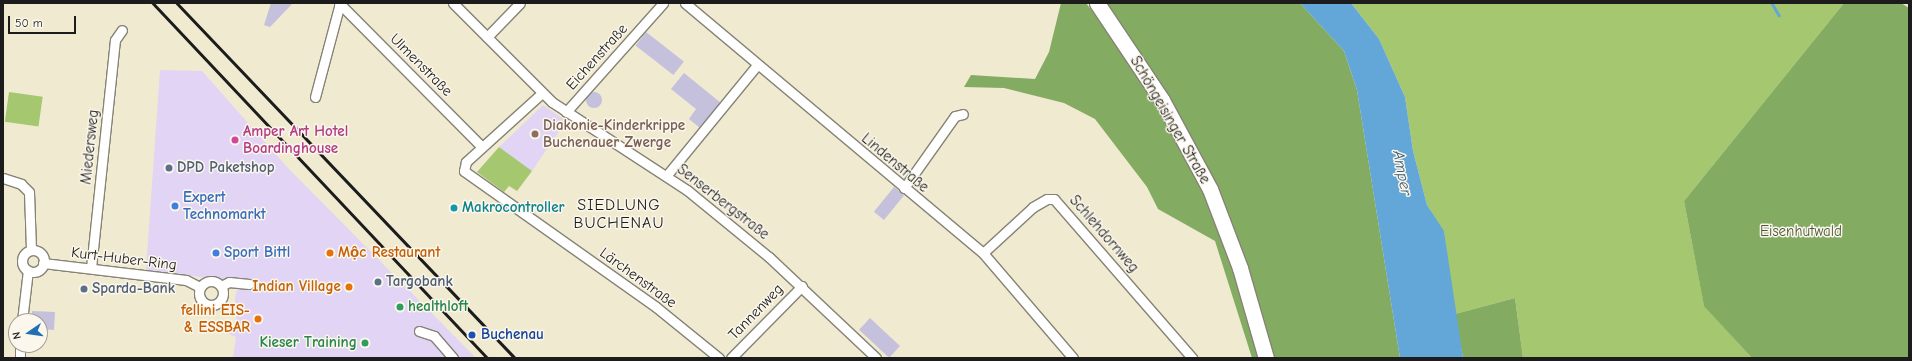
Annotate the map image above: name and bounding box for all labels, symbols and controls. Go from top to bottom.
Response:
scale bar [10,8,78,34]
text: 50 m [15,16,43,30]
street label: Eichenstraße [563,20,631,94]
street label: Ulmenstraße [386,30,456,100]
street label: Schöngeisinger Straße [1126,53,1214,187]
street label: Miedersweg [77,109,103,185]
place label: Diakonie-Kinderkrippe Buchenauer Zwerge [543,116,685,151]
place label: Amper Art Hotel Boardinghouse [243,122,348,157]
marker: Diakonie-Kinderkrippe Buchenauer Zwerge [530,129,540,139]
street label: Lindenstraße [858,130,932,196]
marker: Amper Art Hotel Boardinghouse [230,135,240,145]
water label: Amper [1388,149,1416,197]
place label: DPD Paketshop [177,159,274,177]
street label: Senserbergstraße [673,160,773,244]
marker: DPD Paketshop [164,163,174,173]
place label: Expert Technomarkt [183,188,266,223]
street label: Schlehdornweg [1065,192,1143,276]
district label: SIEDLUNG BUCHENAU [574,195,664,233]
place label: Makrocontroller [462,199,565,217]
marker: Expert Technomarkt [170,201,180,211]
marker: Makrocontroller [449,203,459,213]
park label: Eisenhutwald [1760,223,1842,241]
street label: Kurt-Huber-Ring [70,244,178,274]
place label: Sport Bittl [224,244,290,262]
place label: Mộc Restaurant [338,244,440,262]
street label: Lärchenstraße [596,244,680,312]
marker: Sport Bittl [211,248,221,258]
marker: Mộc Restaurant [325,248,335,258]
place label: Targobank [386,273,453,291]
marker: Targobank [373,277,383,287]
place label: Indian Village [252,278,341,296]
place label: Sparda-Bank [92,280,175,298]
street label: Tannenweg [725,280,787,344]
marker: Indian Village [344,282,354,292]
marker: Sparda-Bank [79,284,89,294]
place label: healthloft [408,298,468,316]
place label: fellini EIS- & ESSBAR [181,301,250,336]
marker: healthloft [395,302,405,312]
north arrow [8,313,48,353]
marker: fellini EIS- & ESSBAR [253,314,263,324]
place label: Buchenau [481,326,544,344]
marker: Buchenau [466,329,478,341]
text: N [10,331,24,341]
place label: Kieser Training [260,334,357,352]
marker: Kieser Training [360,338,370,348]

